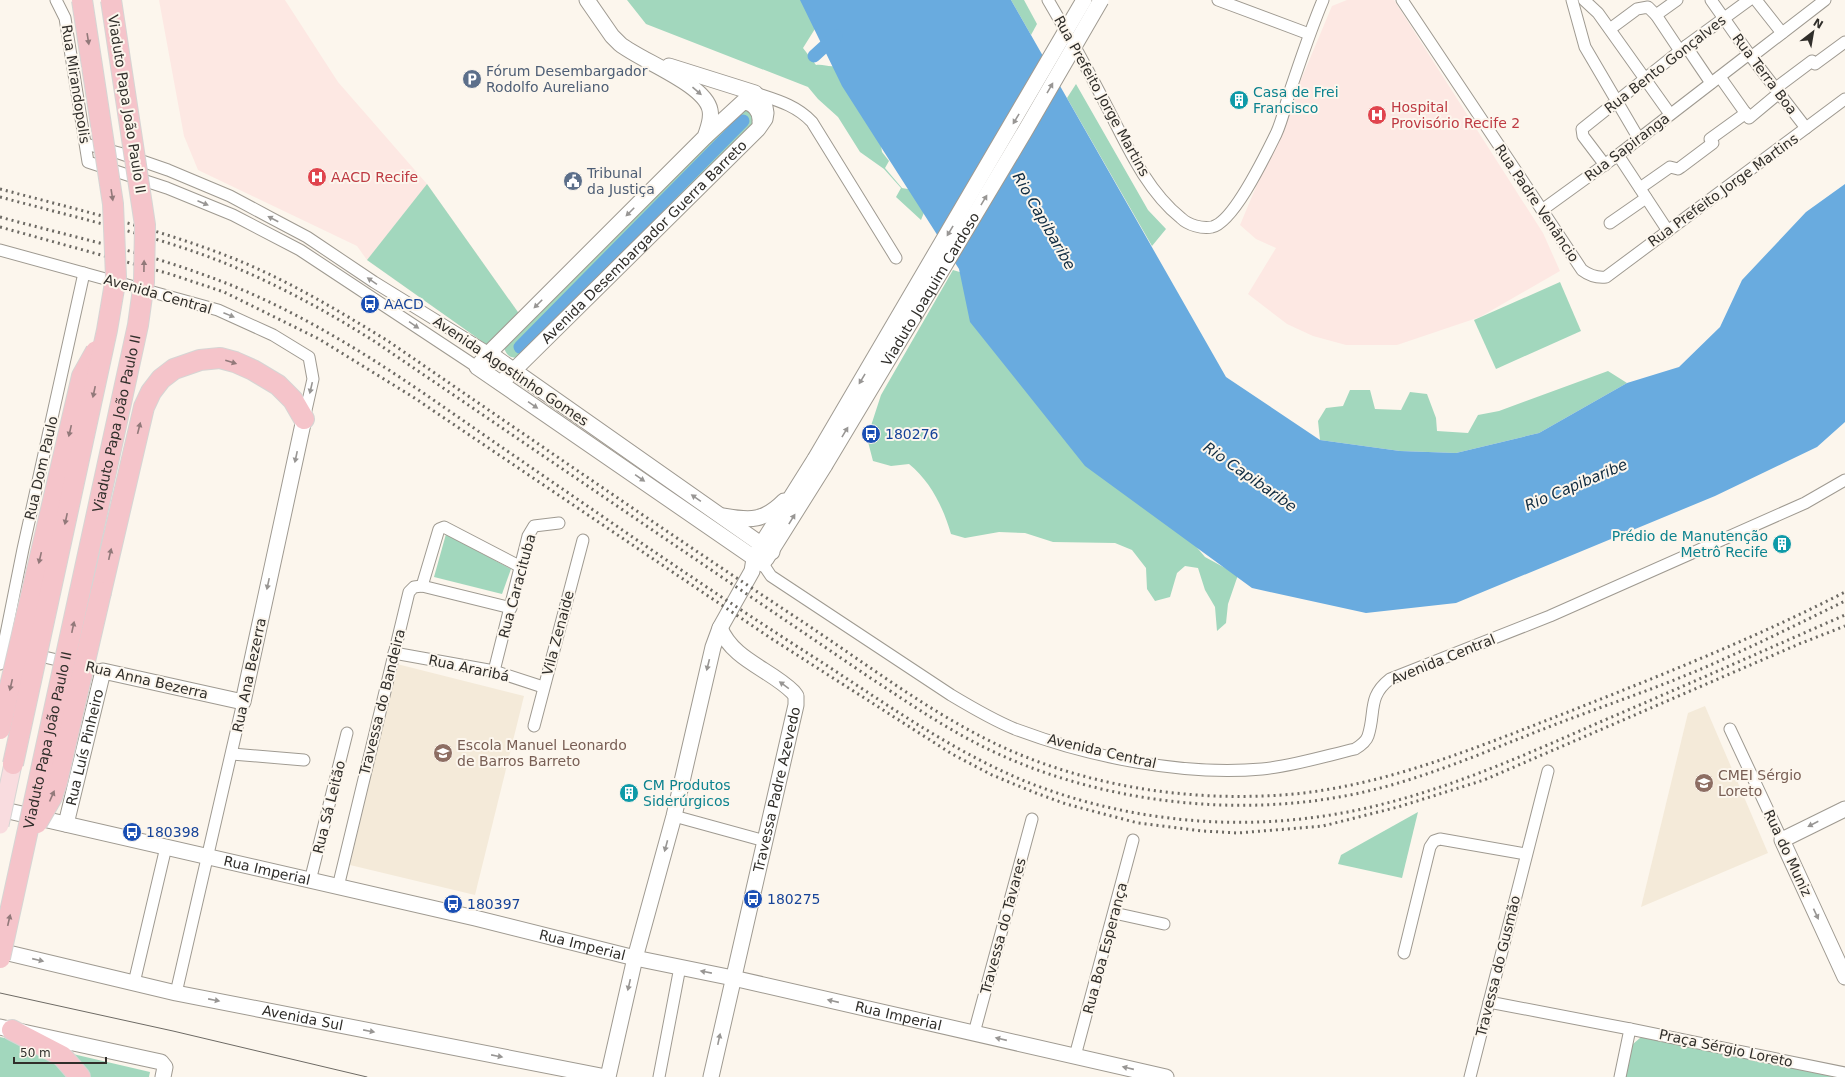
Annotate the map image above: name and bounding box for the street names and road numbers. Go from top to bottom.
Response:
street label: Rua Bento Gonçalves [1601,12,1729,116]
street label: Viaduto Papa João Paulo II [105,13,149,195]
street label: Rua Prefeito Jorge Martins [1051,13,1153,179]
street label: Rua Mirandopolis [59,23,93,145]
street label: Rua Terra Boa [1729,31,1801,117]
street label: Rua Sapiranga [1581,110,1673,184]
street label: Rua Prefeito Jorge Martins [1645,130,1801,250]
street label: Avenida Desembargador Guerra Barreto [538,137,750,347]
street label: Rua Padre Venâncio [1492,141,1582,265]
street label: Viaduto Joaquim Cardoso [878,209,982,369]
street label: Avenida Central [102,271,214,317]
street label: Avenida Agostinho Gomes [430,313,592,429]
street label: Viaduto Papa João Paulo II [89,333,144,514]
street label: Rua Dom Paulo [21,414,61,522]
street label: Rua Caracituba [495,532,539,640]
street label: Vila Zenaide [539,589,577,677]
street label: Rua Ana Bezerra [229,616,269,734]
street label: Travessa do Bandeira [356,627,408,778]
street label: Avenida Central [1388,631,1498,687]
street label: Viaduto Papa João Paulo II [20,650,75,830]
street label: Rua Araribá [427,652,511,684]
street label: Rua Anna Bezerra [84,658,210,702]
street label: Rua Luís Pinheiro [63,687,106,807]
street label: Travessa Padre Azevedo [750,705,803,875]
street label: Avenida Central [1046,731,1158,771]
street label: Rua Sá Leitão [310,759,348,855]
street label: Rua do Muniz [1761,807,1815,899]
street label: Rua Imperial [222,853,312,888]
street label: Travessa do Tavares [977,856,1029,997]
street label: Rua Boa Esperança [1080,881,1130,1015]
street label: Travessa do Gusmão [1472,894,1523,1039]
street label: Rua Imperial [537,926,627,963]
street label: Rua Imperial [854,998,943,1033]
street label: Avenida Sul [261,1002,344,1033]
street label: Praça Sérgio Loreto [1658,1026,1794,1070]

